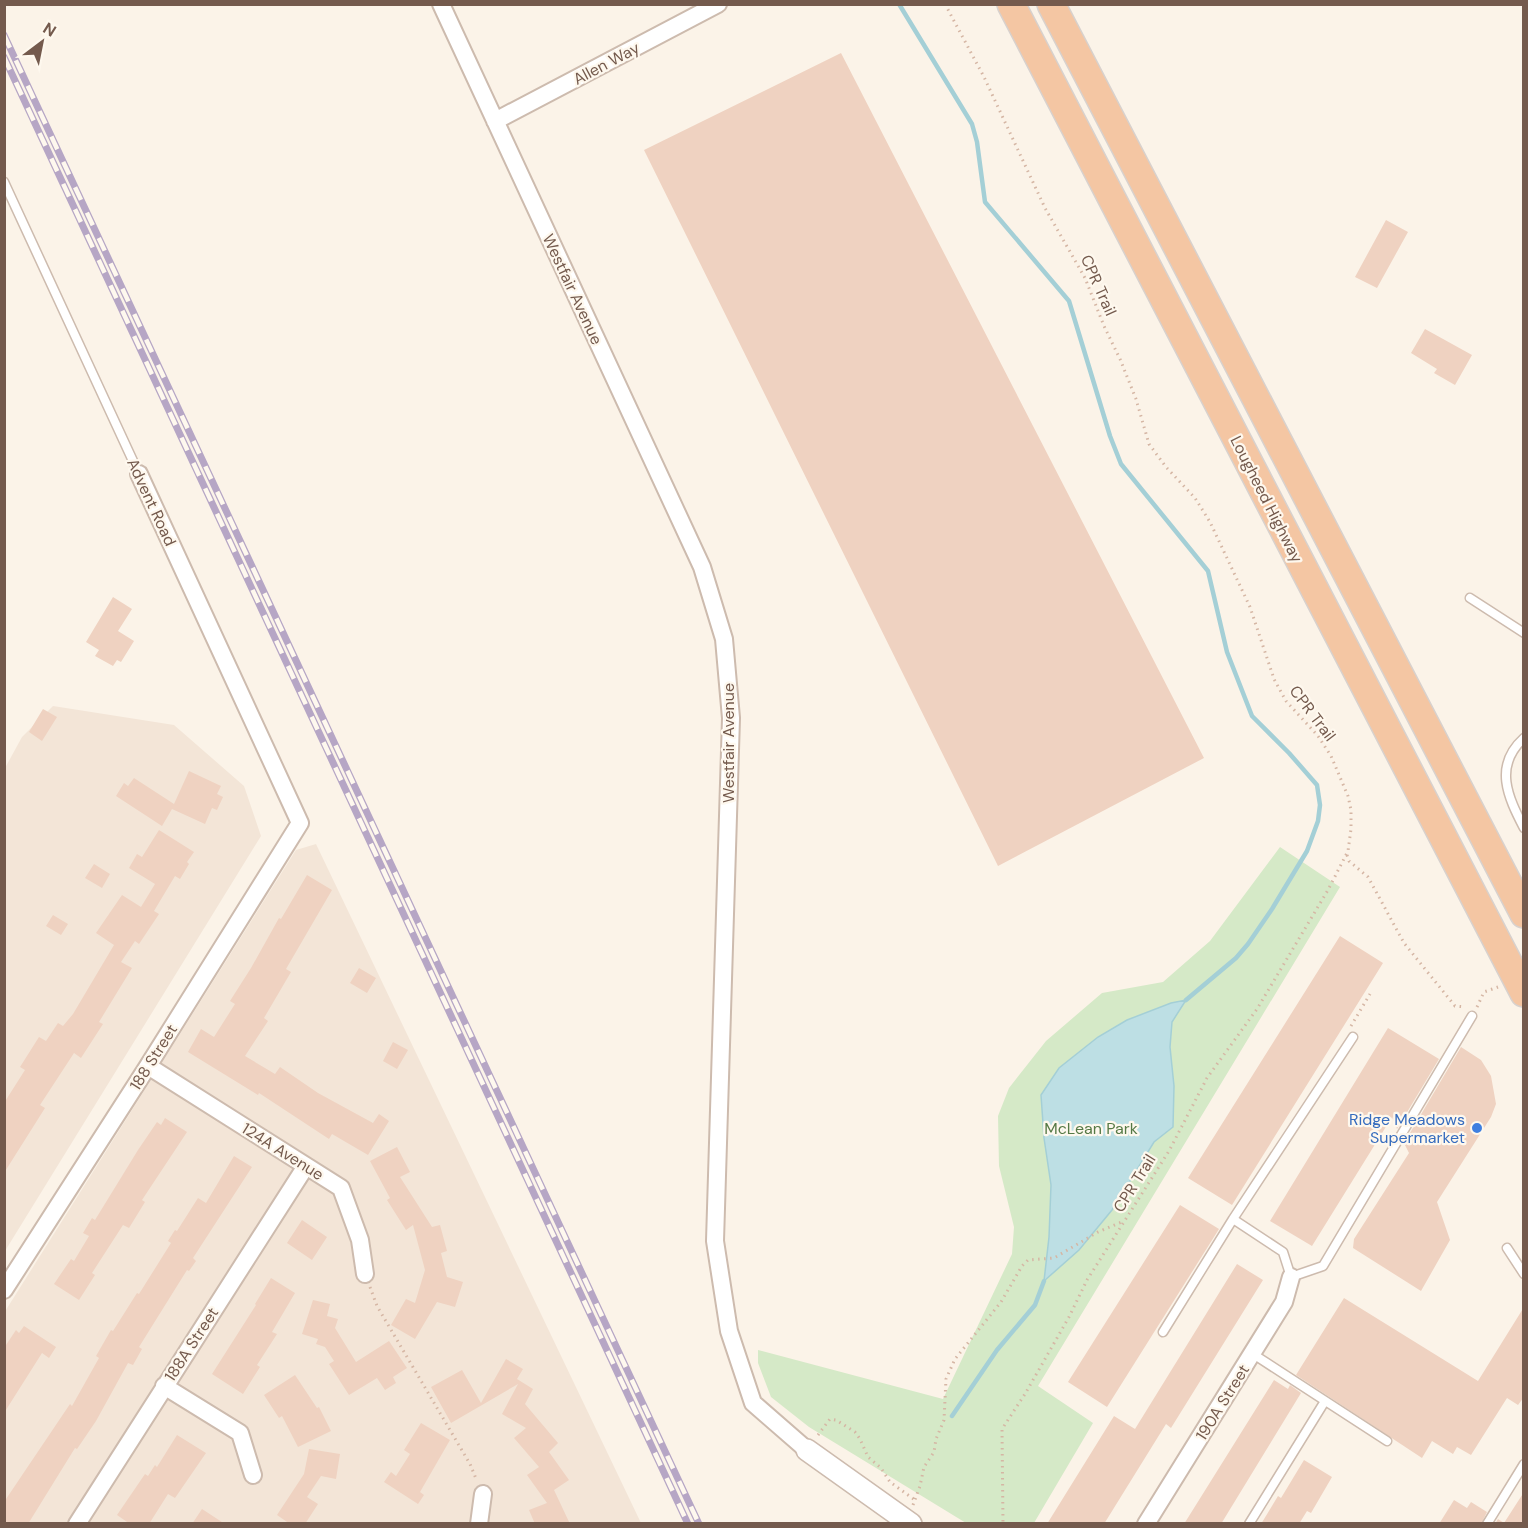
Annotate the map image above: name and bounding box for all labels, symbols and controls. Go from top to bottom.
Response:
north arrow [12,12,72,72]
text: N [39,18,60,42]
street label: Allen Way [569,37,643,90]
street label: Westfair Avenue [538,230,607,348]
street label: CPR Trail [1076,251,1121,319]
street label: Lougheed Highway [1226,432,1308,566]
street label: Advent Road [122,455,181,549]
street label: CPR Trail [1285,681,1340,745]
street label: Westfair Avenue [718,683,739,803]
street label: 188 Street [125,1020,182,1094]
place label: Ridge Meadows Supermarket [1349,1109,1465,1148]
street label: 124A Avenue [238,1118,328,1185]
park label: McLean Park [1044,1118,1138,1139]
marker: Ridge Meadows Supermarket [1470,1121,1484,1135]
street label: CPR Trail [1108,1150,1160,1216]
street label: 188A Street [160,1303,223,1385]
street label: 190A Street [1191,1360,1254,1444]

